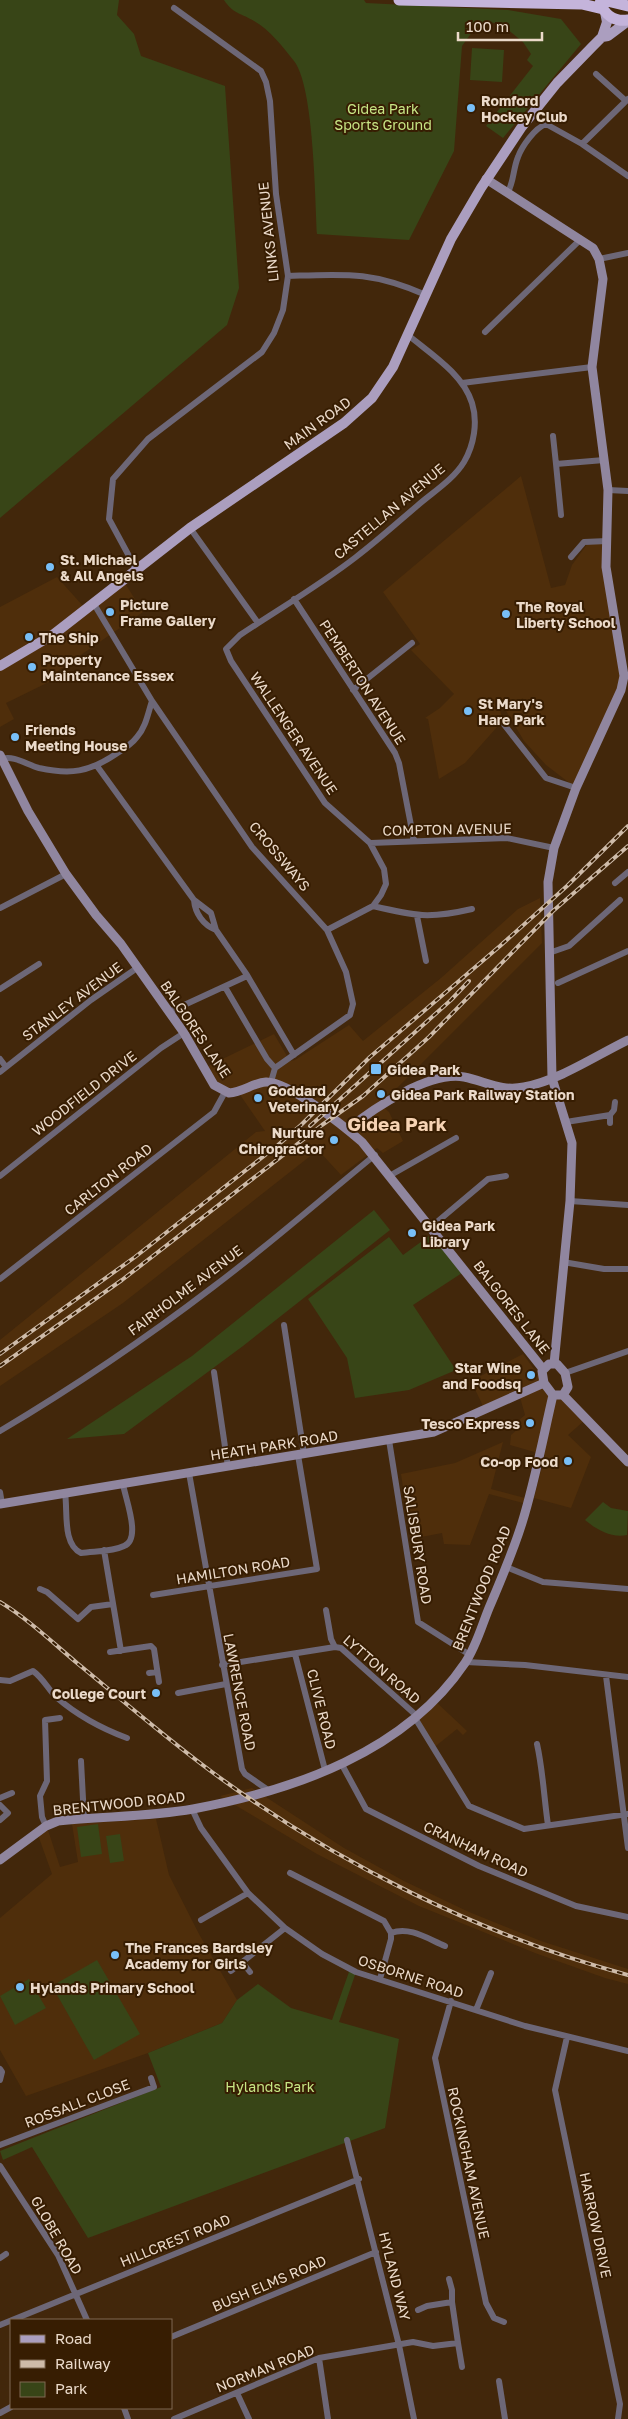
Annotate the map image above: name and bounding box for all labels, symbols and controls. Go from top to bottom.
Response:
scale bar [458,10,542,42]
text: 100 m [466,17,509,35]
place label: Romford Hockey Club [481,92,568,125]
park label: Gidea Park Sports Ground [334,100,432,133]
marker: Romford Hockey Club [465,102,477,114]
street label: LINKS AVENUE [254,181,282,283]
street label: MAIN ROAD [280,393,354,453]
street label: CASTELLAN AVENUE [330,460,448,562]
place label: St. Michael & All Angels [60,551,144,584]
marker: St. Michael & All Angels [44,561,56,573]
place label: Picture Frame Gallery [120,596,217,629]
place label: The Royal Liberty School [516,598,616,631]
marker: Picture Frame Gallery [104,606,116,618]
marker: The Royal Liberty School [500,608,512,620]
street label: PEMBERTON AVENUE [316,616,410,748]
place label: The Ship [39,629,99,646]
marker: The Ship [23,631,35,643]
place label: Property Maintenance Essex [42,651,174,684]
marker: Property Maintenance Essex [26,661,38,673]
street label: WALLENGER AVENUE [247,669,341,797]
place label: St Mary's Hare Park [478,695,545,728]
marker: St Mary's Hare Park [462,705,474,717]
place label: Friends Meeting House [25,721,127,754]
marker: Friends Meeting House [9,731,21,743]
street label: CROSSWAYS [246,818,314,894]
street label: COMPTON AVENUE [382,819,512,839]
street label: STANLEY AVENUE [19,958,125,1044]
street label: BALGORES LANE [157,977,235,1081]
street label: WOODFIELD DRIVE [28,1047,140,1139]
place label: Gidea Park [387,1061,461,1078]
marker: Gidea Park [369,1062,383,1076]
place label: Goddard Veterinary [268,1082,340,1115]
place label: Gidea Park Railway Station [391,1086,574,1103]
marker: Gidea Park Railway Station [375,1088,387,1100]
marker: Goddard Veterinary [252,1092,264,1104]
district label: Gidea Park [347,1112,447,1135]
place label: Nurture Chiropractor [239,1124,325,1157]
marker: Nurture Chiropractor [328,1134,340,1146]
street label: CARLTON ROAD [61,1139,155,1219]
place label: Gidea Park Library [422,1217,496,1250]
marker: Gidea Park Library [406,1227,418,1239]
street label: FAIRHOLME AVENUE [124,1241,246,1339]
street label: BALGORES LANE [470,1257,554,1357]
place label: Star Wine and Foodsq [442,1359,521,1392]
marker: Star Wine and Foodsq [525,1369,537,1381]
place label: Tesco Express [421,1415,520,1432]
marker: Tesco Express [524,1417,536,1429]
street label: HEATH PARK ROAD [209,1427,339,1463]
place label: Co-op Food [480,1453,558,1470]
marker: Co-op Food [562,1455,574,1467]
street label: SALISBURY ROAD [400,1485,436,1605]
street label: BRENTWOOD ROAD [448,1523,514,1653]
street label: HAMILTON ROAD [175,1553,291,1587]
street label: LYTTON ROAD [340,1631,424,1707]
street label: LAWRENCE ROAD [220,1632,260,1752]
street label: CLIVE ROAD [304,1667,340,1751]
place label: College Court [52,1685,146,1702]
marker: College Court [150,1687,162,1699]
street label: BRENTWOOD ROAD [52,1788,186,1818]
street label: CRANHAM ROAD [421,1817,531,1881]
place label: The Frances Bardsley Academy for Girls [125,1939,273,1972]
marker: The Frances Bardsley Academy for Girls [109,1949,121,1961]
street label: OSBORNE ROAD [356,1951,466,2001]
place label: Hylands Primary School [30,1979,195,1996]
marker: Hylands Primary School [14,1981,26,1993]
street label: ROSSALL CLOSE [22,2075,132,2131]
park label: Hylands Park [225,2078,315,2095]
street label: ROCKINGHAM AVENUE [445,2085,493,2241]
street label: HARROW DRIVE [576,2170,616,2280]
street label: GLOBE ROAD [28,2193,86,2277]
street label: HILLCREST ROAD [117,2210,233,2270]
street label: HYLAND WAY [376,2230,414,2322]
street label: BUSH ELMS ROAD [209,2251,329,2315]
legend [10,2319,172,2409]
text: Road [55,2329,92,2347]
street label: NORMAN ROAD [213,2340,317,2396]
text: Railway [55,2354,111,2372]
text: Park [55,2379,88,2397]

